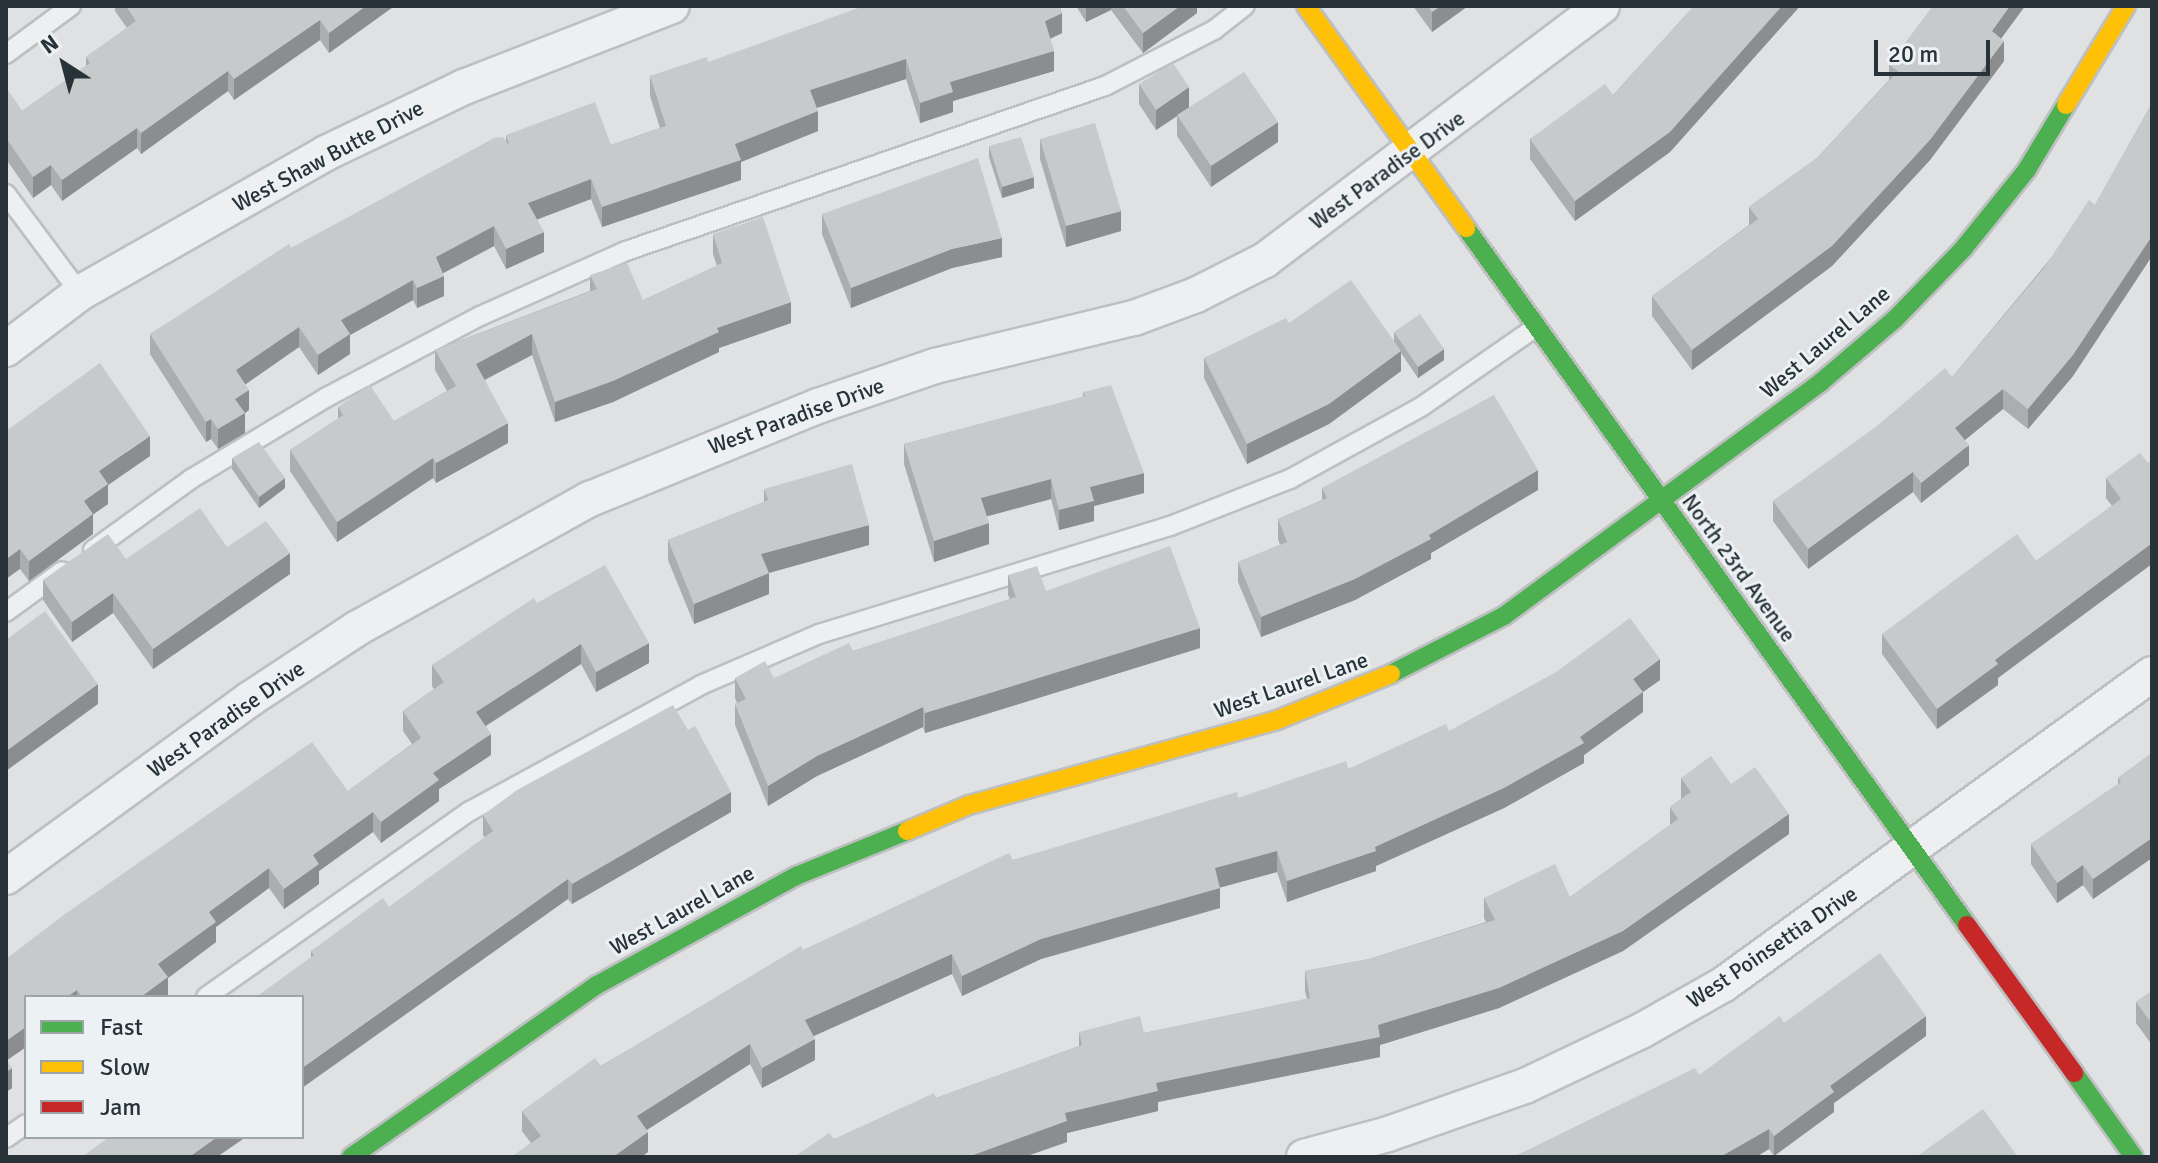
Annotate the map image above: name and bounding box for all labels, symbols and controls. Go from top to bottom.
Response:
north arrow [24,24,104,104]
scale bar [1878,24,1994,74]
text: N [35,29,64,60]
text: 20 m [1888,39,1938,69]
street label: West Shaw Butte Drive [228,94,428,218]
street label: West Paradise Drive [1304,105,1470,235]
street label: West Laurel Lane [1755,280,1895,404]
street label: West Paradise Drive [704,372,888,460]
street label: North 23rd Avenue [1676,489,1802,647]
street label: West Laurel Lane [1211,646,1371,724]
street label: West Paradise Drive [142,655,310,783]
street label: West Laurel Lane [605,859,759,961]
street label: West Poinsettia Drive [1682,880,1862,1014]
legend [24,995,304,1139]
text: Fast [100,1012,143,1042]
text: Slow [100,1052,150,1082]
text: Jam [100,1092,141,1122]

